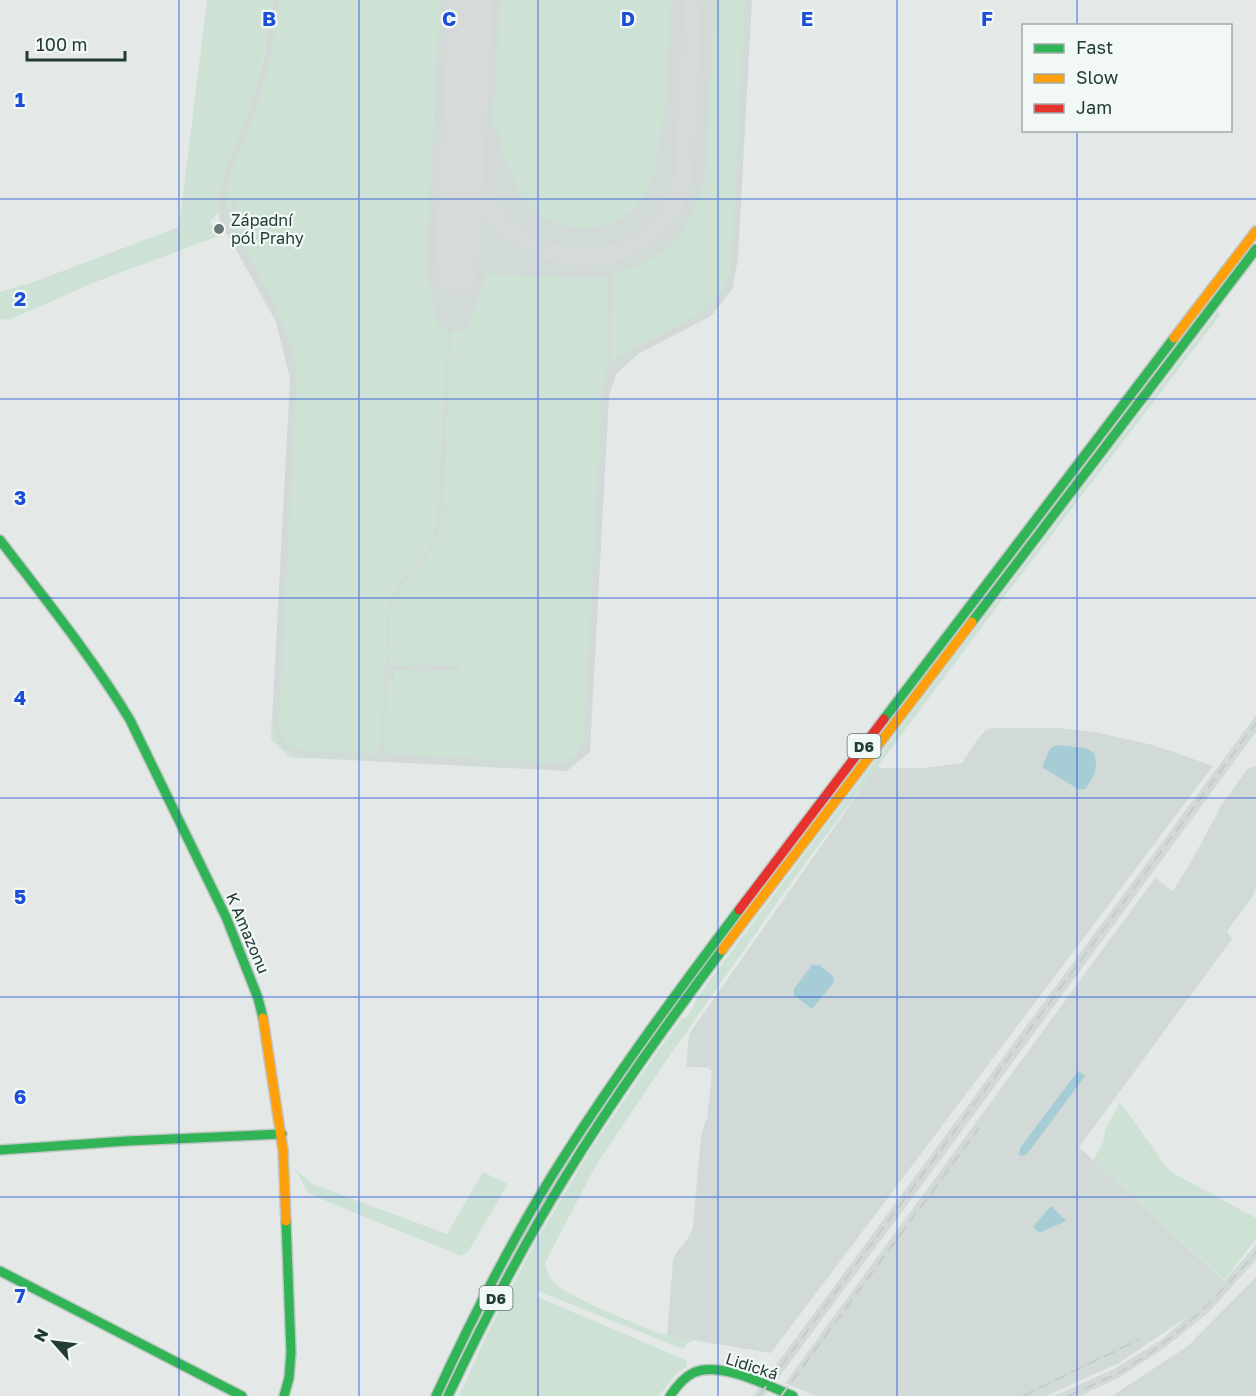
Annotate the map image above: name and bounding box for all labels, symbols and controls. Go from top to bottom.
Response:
text: B [262,6,276,30]
text: C [442,6,456,30]
text: D [621,6,635,30]
text: E [801,6,813,30]
text: F [981,6,993,30]
scale bar [27,24,124,62]
legend [1022,24,1232,132]
text: 100 m [36,33,87,55]
text: Fast [1076,36,1113,58]
text: Slow [1076,66,1119,88]
text: 1 [15,87,25,111]
text: Jam [1076,96,1112,118]
place label: Západní pól Prahy [231,210,304,248]
marker: Západní pól Prahy [212,222,226,236]
text: 2 [14,286,26,310]
text: 3 [14,485,26,509]
text: 4 [14,685,26,709]
road number: D6 [848,734,880,758]
text: 5 [14,884,26,908]
street label: K Amazonu [222,889,274,977]
text: 6 [14,1084,26,1108]
text: 7 [15,1283,26,1307]
road number: D6 [480,1286,512,1310]
north arrow [24,1312,84,1372]
text: N [29,1325,52,1345]
street label: Lidická [723,1348,781,1384]

